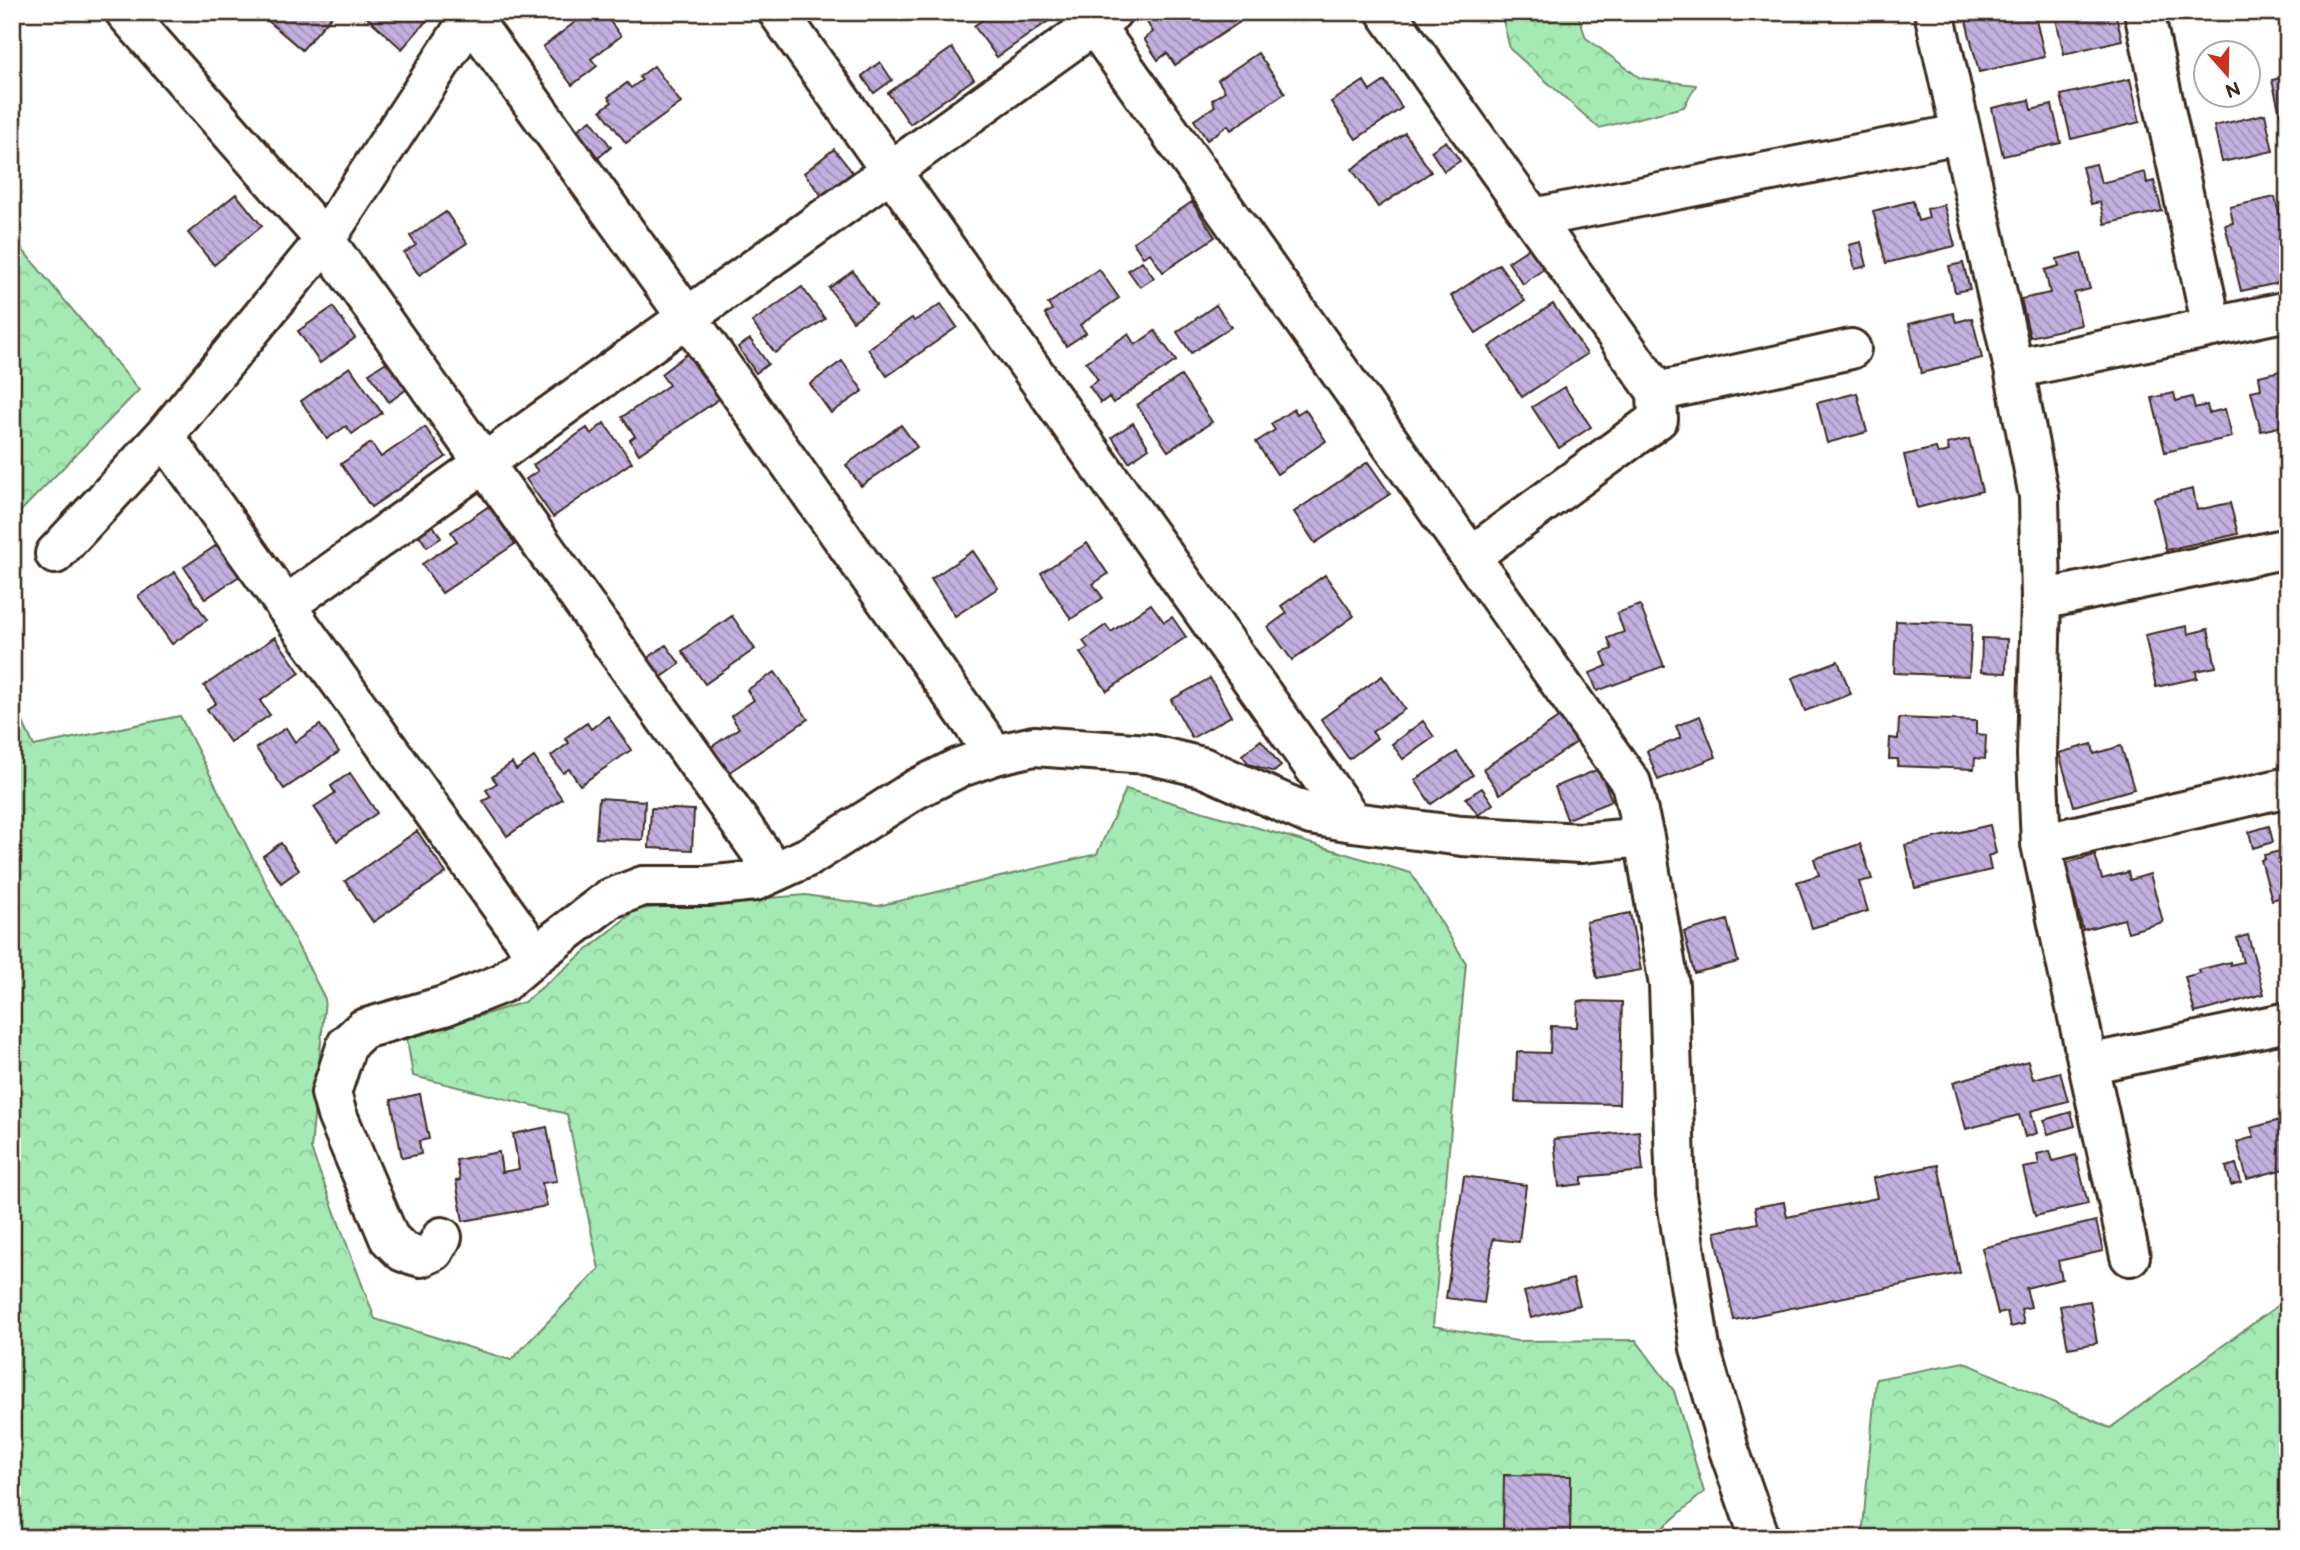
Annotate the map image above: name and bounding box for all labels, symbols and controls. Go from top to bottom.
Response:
north arrow [2192,38,2262,108]
text: N [2222,75,2243,102]

